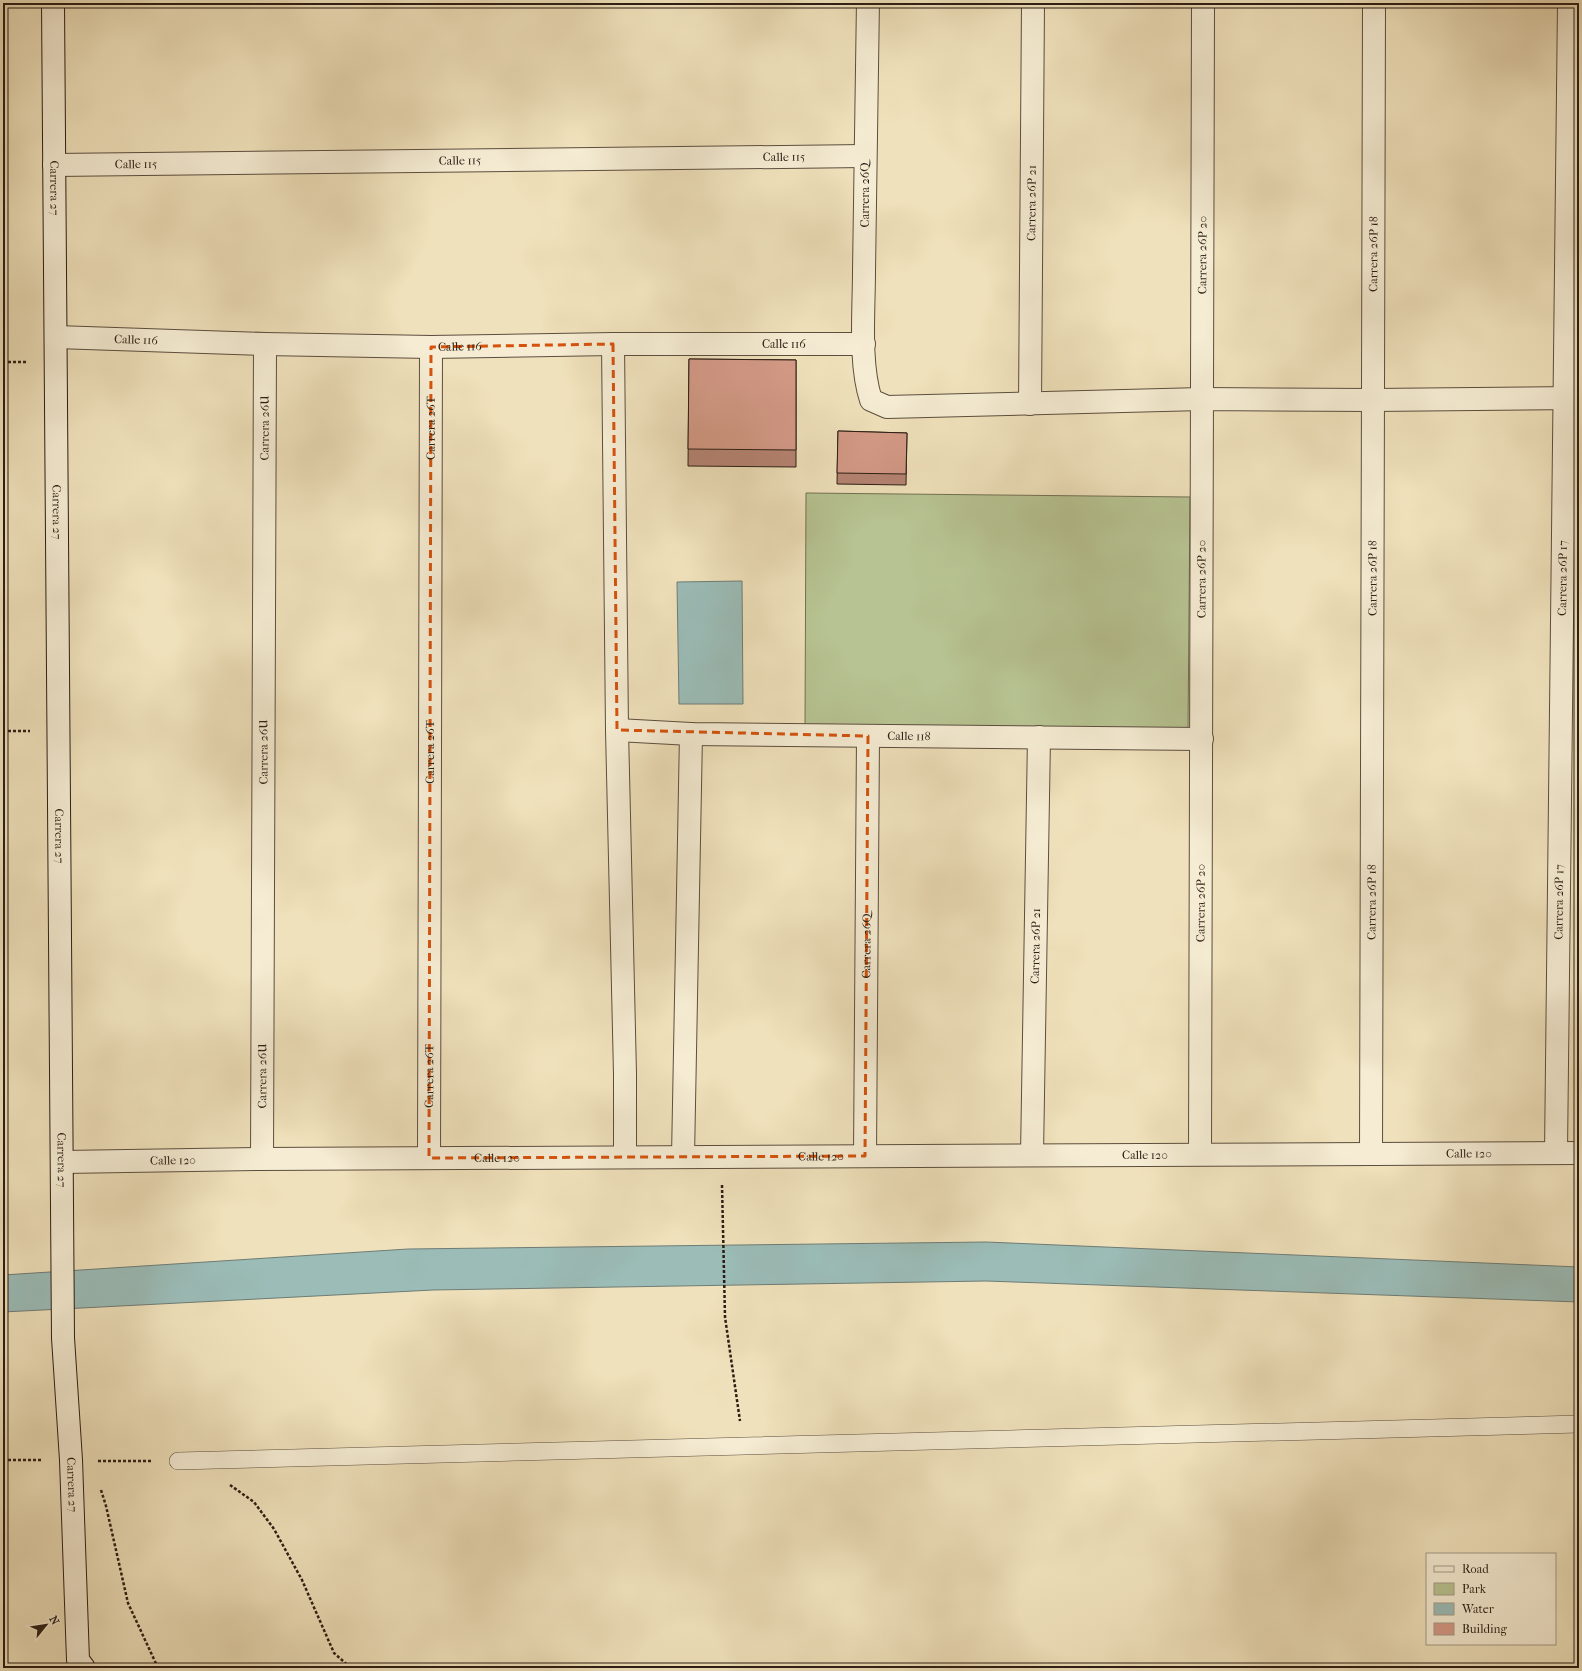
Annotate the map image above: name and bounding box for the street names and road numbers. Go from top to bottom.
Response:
street label: Calle 115 [763,150,805,164]
street label: Calle 115 [439,153,481,168]
street label: Calle 115 [115,157,157,171]
street label: Carrera 26Q [858,159,872,227]
street label: Carrera 27 [47,160,62,216]
street label: Carrera 26P 21 [1024,165,1039,241]
street label: Carrera 26P 20 [1195,216,1209,294]
street label: Carrera 26P 18 [1366,216,1380,292]
street label: Calle 116 [114,332,159,347]
street label: Calle 116 [762,337,806,351]
street label: Calle 116 [438,339,482,354]
street label: Carrera 26U [258,395,272,461]
street label: Carrera 26T [424,395,438,460]
street label: Carrera 27 [50,484,64,540]
street label: Carrera 26P 20 [1194,540,1209,618]
street label: Carrera 26P 18 [1365,540,1380,616]
street label: Carrera 26P 17 [1555,540,1570,616]
street label: Carrera 26U [256,719,271,785]
street label: Carrera 26T [423,719,437,784]
street label: Calle 118 [887,729,931,743]
street label: Carrera 27 [52,808,66,864]
street label: Carrera 26P 20 [1194,864,1208,942]
street label: Carrera 26P 18 [1365,864,1379,940]
street label: Carrera 26P 17 [1551,864,1566,940]
street label: Carrera 26P 21 [1028,908,1043,984]
street label: Carrera 26Q [859,910,874,979]
street label: Carrera 26U [255,1043,269,1109]
street label: Carrera 26T [422,1043,436,1108]
street label: Carrera 27 [54,1132,69,1188]
street label: Calle 120 [1446,1146,1492,1161]
street label: Calle 120 [1122,1148,1168,1162]
street label: Calle 120 [798,1149,844,1164]
street label: Calle 120 [474,1151,520,1165]
street label: Calle 120 [150,1153,196,1168]
street label: Carrera 27 [64,1457,80,1513]

